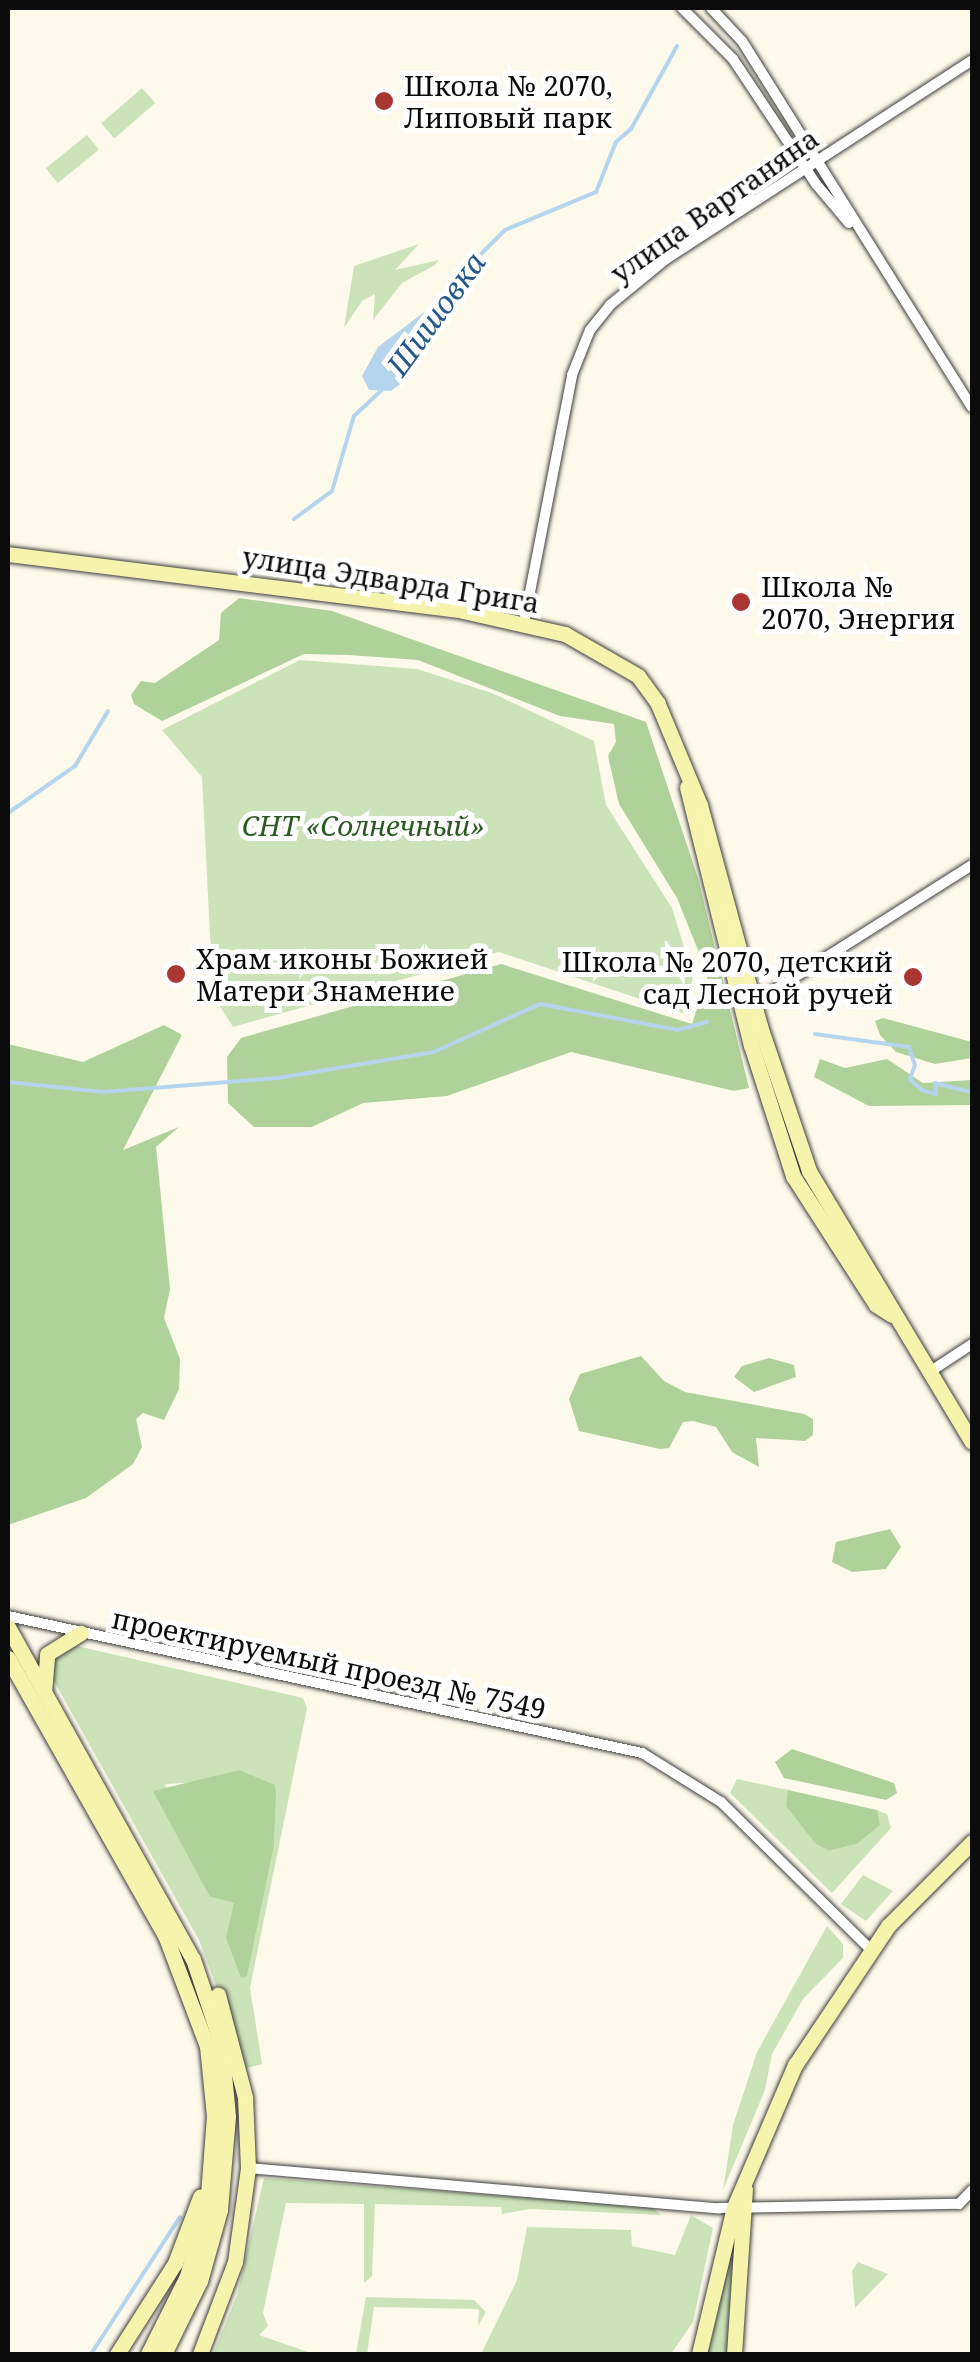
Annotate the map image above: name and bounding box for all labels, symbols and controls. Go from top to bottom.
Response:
place label: Школа № 2070, Липовый парк [404,68,613,134]
marker: Школа № 2070, Липовый парк [373,90,395,112]
street label: улица Вартаняна [604,121,824,289]
water label: Шишовка [379,245,493,383]
street label: улица Эдварда Грига [240,539,542,619]
place label: Школа № 2070, Энергия [761,569,955,635]
marker: Школа № 2070, Энергия [730,591,752,613]
park label: СНТ «Солнечный» [241,808,485,842]
place label: Храм иконы Божией Матери Знамение [196,941,488,1007]
place label: Школа № 2070, детский сад Лесной ручей [562,944,893,1010]
marker: Храм иконы Божией Матери Знамение [165,963,187,985]
marker: Школа № 2070, детский сад Лесной ручей [902,966,924,988]
street label: проектируемый проезд № 7549 [109,1601,549,1725]

